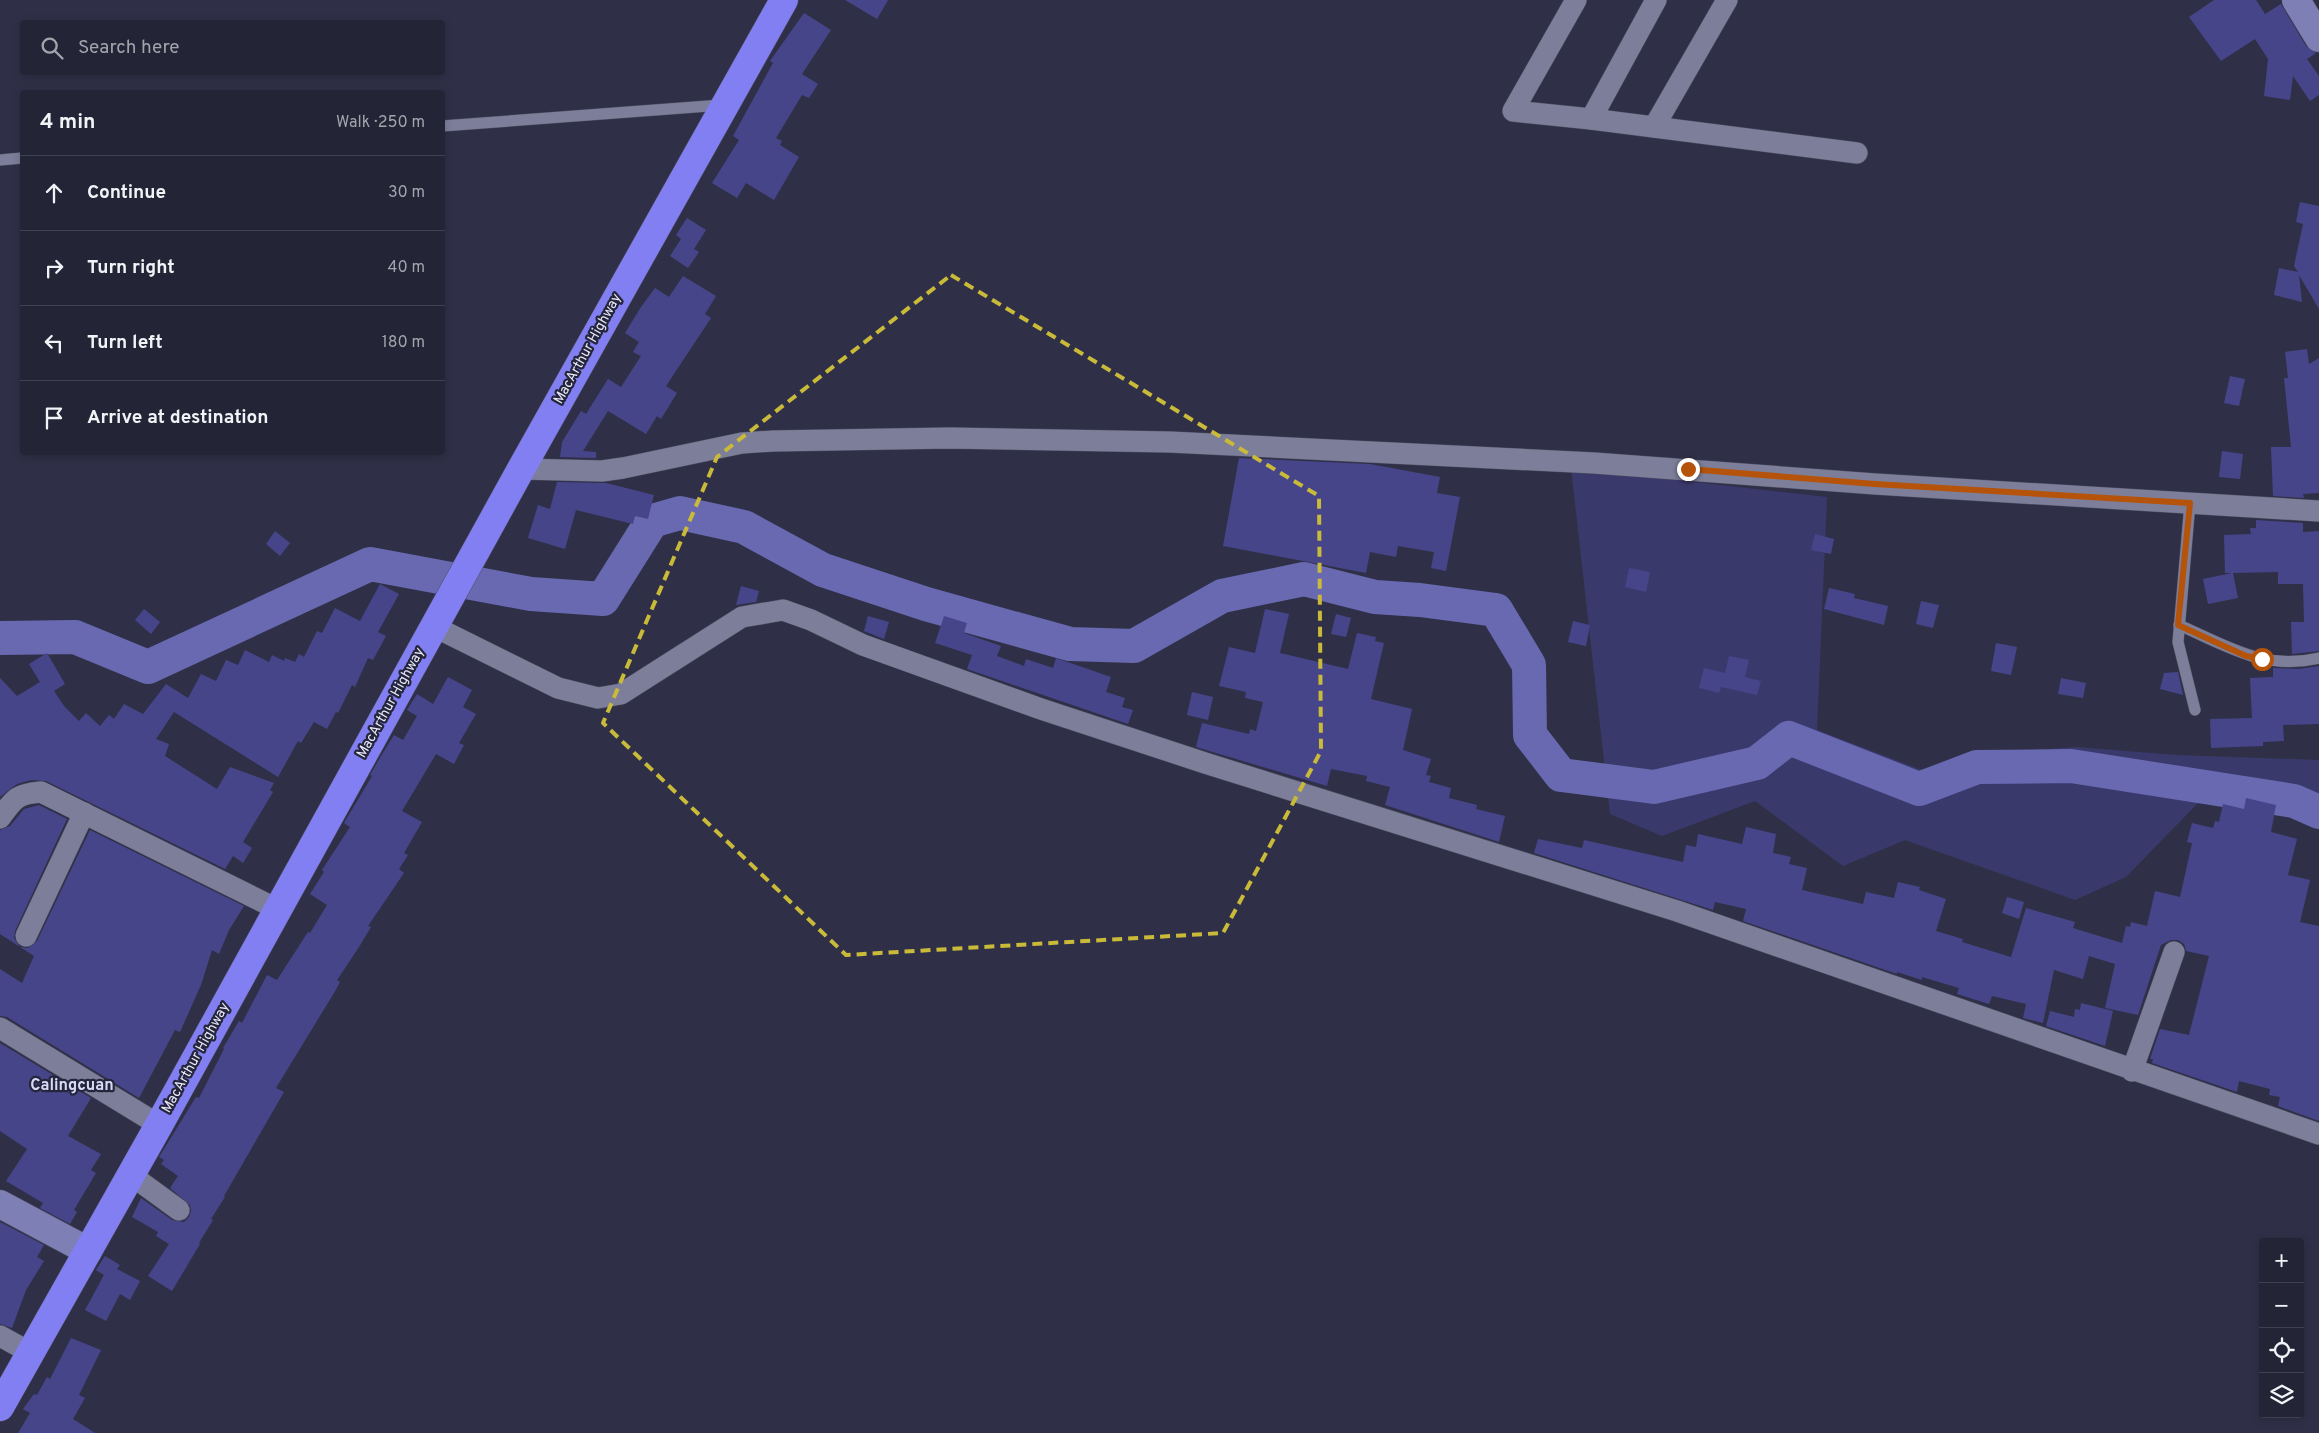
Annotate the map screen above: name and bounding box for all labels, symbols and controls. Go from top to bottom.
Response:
search box [20,20,445,75]
icon: search [38,34,66,62]
text: Search here [78,36,180,60]
text: 4 min [40,109,96,136]
text: Walk · 250 m [336,113,425,133]
icon: ahead [40,179,68,207]
text: Continue [87,181,166,205]
text: 30 m [388,183,425,203]
icon: right [40,254,68,282]
text: Turn right [87,256,175,280]
text: 40 m [387,258,425,278]
street label: MacArthur Highway [551,291,625,407]
icon: left [40,329,68,357]
text: Turn left [87,331,163,355]
text: 180 m [382,333,425,353]
icon: arrive [40,404,68,432]
text: Arrive at destination [87,406,268,430]
route end [1677,458,1700,481]
street label: MacArthur Highway [354,645,428,761]
route start [2251,648,2274,671]
street label: MacArthur Highway [159,1000,233,1116]
district label: Calingcuan [30,1076,114,1096]
map controls [2259,1238,2304,1418]
button: + [2259,1238,2304,1283]
button: − [2259,1283,2304,1328]
button: locate [2259,1328,2304,1373]
button: layers [2259,1373,2304,1418]

